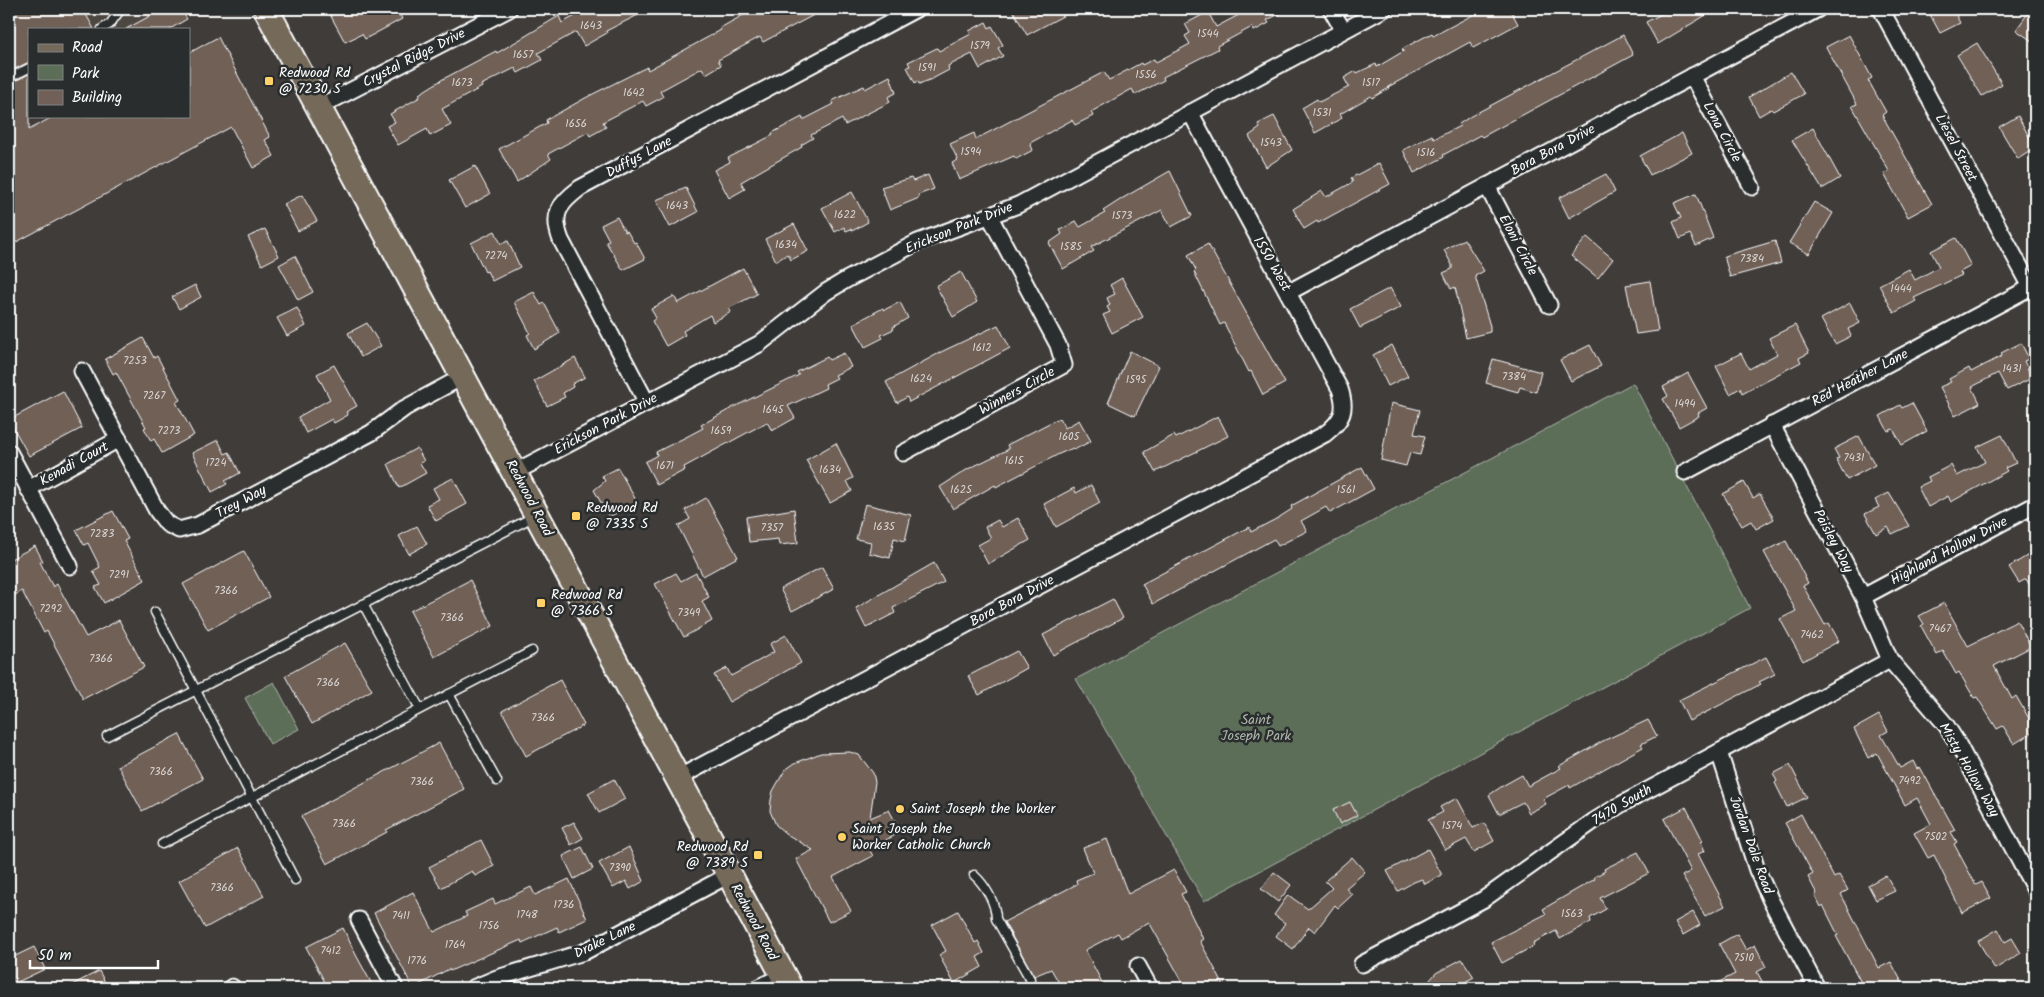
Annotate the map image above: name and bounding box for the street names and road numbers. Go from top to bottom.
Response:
street label: Crystal Ridge Drive [359,22,470,93]
street label: Lona Circle [1697,98,1748,167]
street label: Liesel Street [1929,110,1983,186]
street label: Bora Bora Drive [1507,118,1600,182]
street label: Duffys Lane [602,130,677,184]
street label: Erickson Park Drive [902,196,1017,260]
street label: Eloni Circle [1493,210,1544,280]
street label: 1550 West [1247,232,1297,296]
street label: Red Heather Lane [1808,343,1913,413]
street label: Winners Circle [975,361,1060,421]
street label: Erickson Park Drive [550,387,662,461]
street label: Kenadi Court [35,436,113,492]
street label: Redwood Road [500,456,559,541]
street label: Trey Way [212,479,271,525]
street label: Paisley Way [1807,505,1859,577]
street label: Highland Hollow Drive [1886,510,2012,591]
street label: Bora Bora Drive [966,569,1059,633]
street label: Misty Hollow Way [1933,719,2005,822]
street label: 7470 South [1588,779,1656,831]
street label: Jordan Dale Road [1723,793,1779,898]
street label: Redwood Road [725,880,784,965]
street label: Drake Lane [570,915,640,965]

